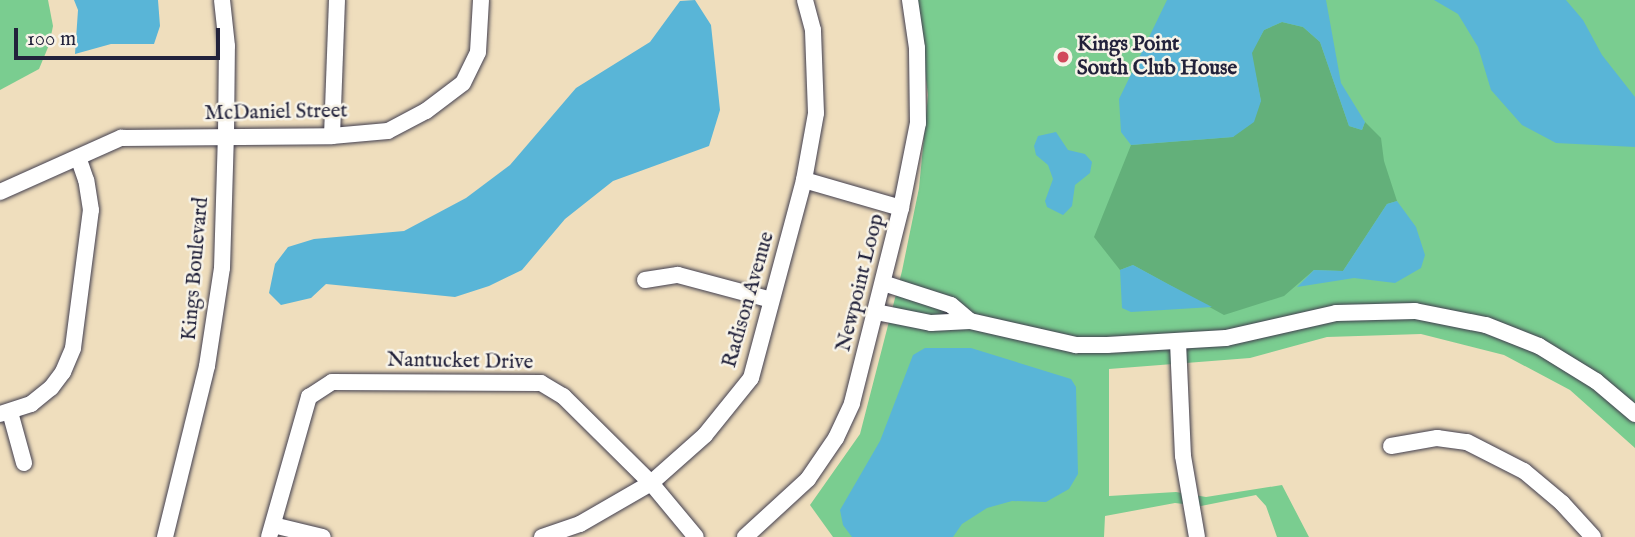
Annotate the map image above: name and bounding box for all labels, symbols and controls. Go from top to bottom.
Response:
scale bar [18,14,224,58]
text: 100 m [27,26,76,53]
place label: Kings Point South Club House [1077,32,1237,82]
marker: Kings Point South Club House [1055,49,1071,65]
street label: McDaniel Street [204,99,348,127]
street label: Kings Boulevard [177,196,215,342]
street label: Newpoint Loop [832,211,890,355]
street label: Radison Avenue [718,229,780,371]
street label: Nantucket Drive [387,348,533,376]

